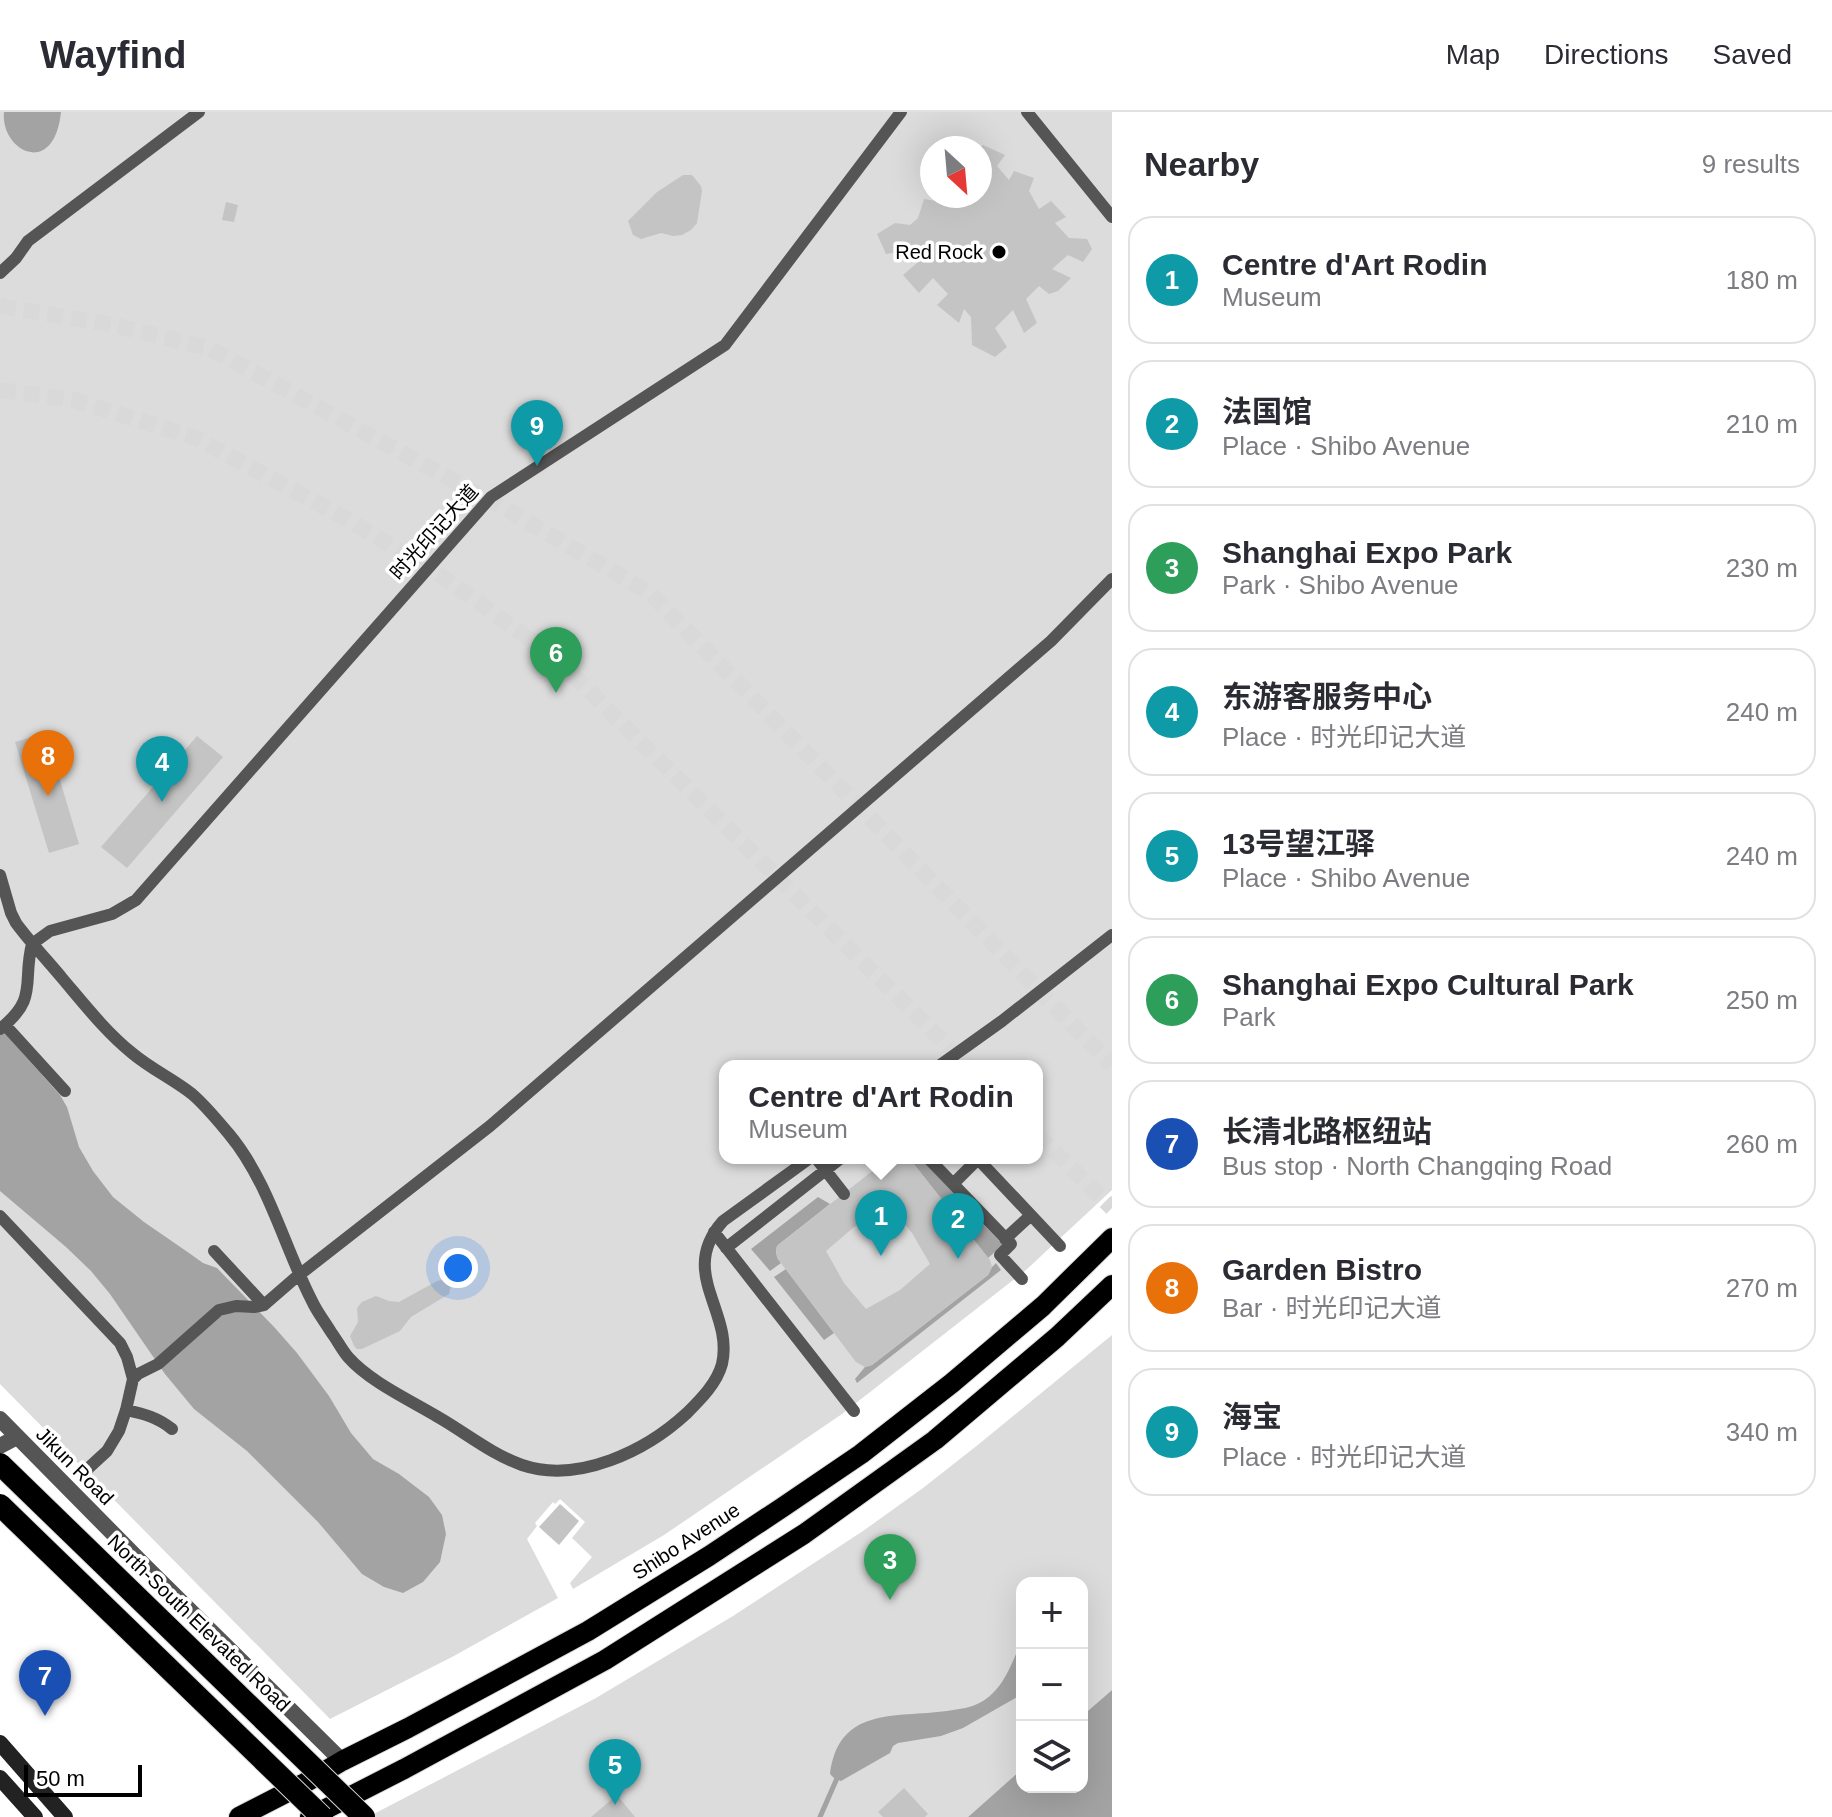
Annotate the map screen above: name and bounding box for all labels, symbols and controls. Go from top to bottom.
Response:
text: Wayfind [40,34,186,76]
text: Map [1446,39,1500,70]
text: Directions [1544,39,1669,70]
text: Saved [1713,39,1792,70]
north arrow [920,136,992,208]
text: Nearby [1144,145,1259,183]
text: 9 results [1702,149,1800,179]
place label: Red Rock [895,241,984,263]
marker: Red Rock [990,243,1008,261]
text: Centre d'Art Rodin [1222,248,1487,281]
text: 1 [1165,265,1179,295]
text: 180 m [1726,265,1798,295]
text: Museum [1222,282,1322,312]
text: 法国馆 [1222,395,1312,428]
pin: 9 [511,400,563,466]
text: 2 [1165,409,1179,439]
text: 210 m [1726,409,1798,439]
text: Place · Shibo Avenue [1222,431,1470,461]
street label: 时光印记大道 [386,480,482,584]
text: Shanghai Expo Park [1222,536,1512,569]
text: 3 [1165,553,1179,583]
text: 230 m [1726,553,1798,583]
text: Park · Shibo Avenue [1222,570,1459,600]
pin: 6 [530,627,582,693]
text: 东游客服务中心 [1222,680,1432,713]
text: 4 [1165,697,1179,727]
text: 240 m [1726,697,1798,727]
text: Place · 时光印记大道 [1222,722,1466,752]
pin: 8 [22,730,74,796]
pin: 4 [136,736,188,802]
text: 13号望江驿 [1222,827,1375,860]
text: 5 [1165,841,1179,871]
text: 240 m [1726,841,1798,871]
text: Place · Shibo Avenue [1222,863,1470,893]
text: Shanghai Expo Cultural Park [1222,968,1634,1001]
text: 6 [1165,985,1179,1015]
text: 250 m [1726,985,1798,1015]
text: Park [1222,1002,1275,1032]
popup [719,1060,1043,1164]
text: Centre d'Art Rodin [748,1080,1014,1113]
text: Museum [748,1114,848,1144]
text: 长清北路枢纽站 [1222,1115,1432,1148]
text: 7 [1165,1129,1179,1159]
text: 260 m [1726,1129,1798,1159]
text: Bus stop · North Changqing Road [1222,1151,1612,1181]
pin: 1 [855,1190,907,1256]
pin: 2 [932,1193,984,1259]
your location [438,1248,478,1288]
text: Garden Bistro [1222,1253,1422,1286]
text: 8 [1165,1273,1179,1303]
text: 270 m [1726,1273,1798,1303]
text: Bar · 时光印记大道 [1222,1293,1442,1323]
text: 海宝 [1222,1400,1282,1433]
text: 9 [1165,1417,1179,1447]
text: 340 m [1726,1417,1798,1447]
street label: Jikun Road [32,1423,118,1509]
text: Place · 时光印记大道 [1222,1442,1466,1472]
street label: Shibo Avenue [628,1498,744,1584]
street label: North-South Elevated Road [103,1530,295,1716]
pin: 3 [864,1534,916,1600]
map controls [1016,1577,1088,1793]
button: + [1016,1577,1088,1649]
button: − [1016,1649,1088,1721]
pin: 7 [19,1650,71,1716]
button: layers [1016,1721,1088,1793]
pin: 5 [589,1739,641,1805]
scale bar [24,1761,142,1797]
text: 50 m [36,1766,85,1791]

